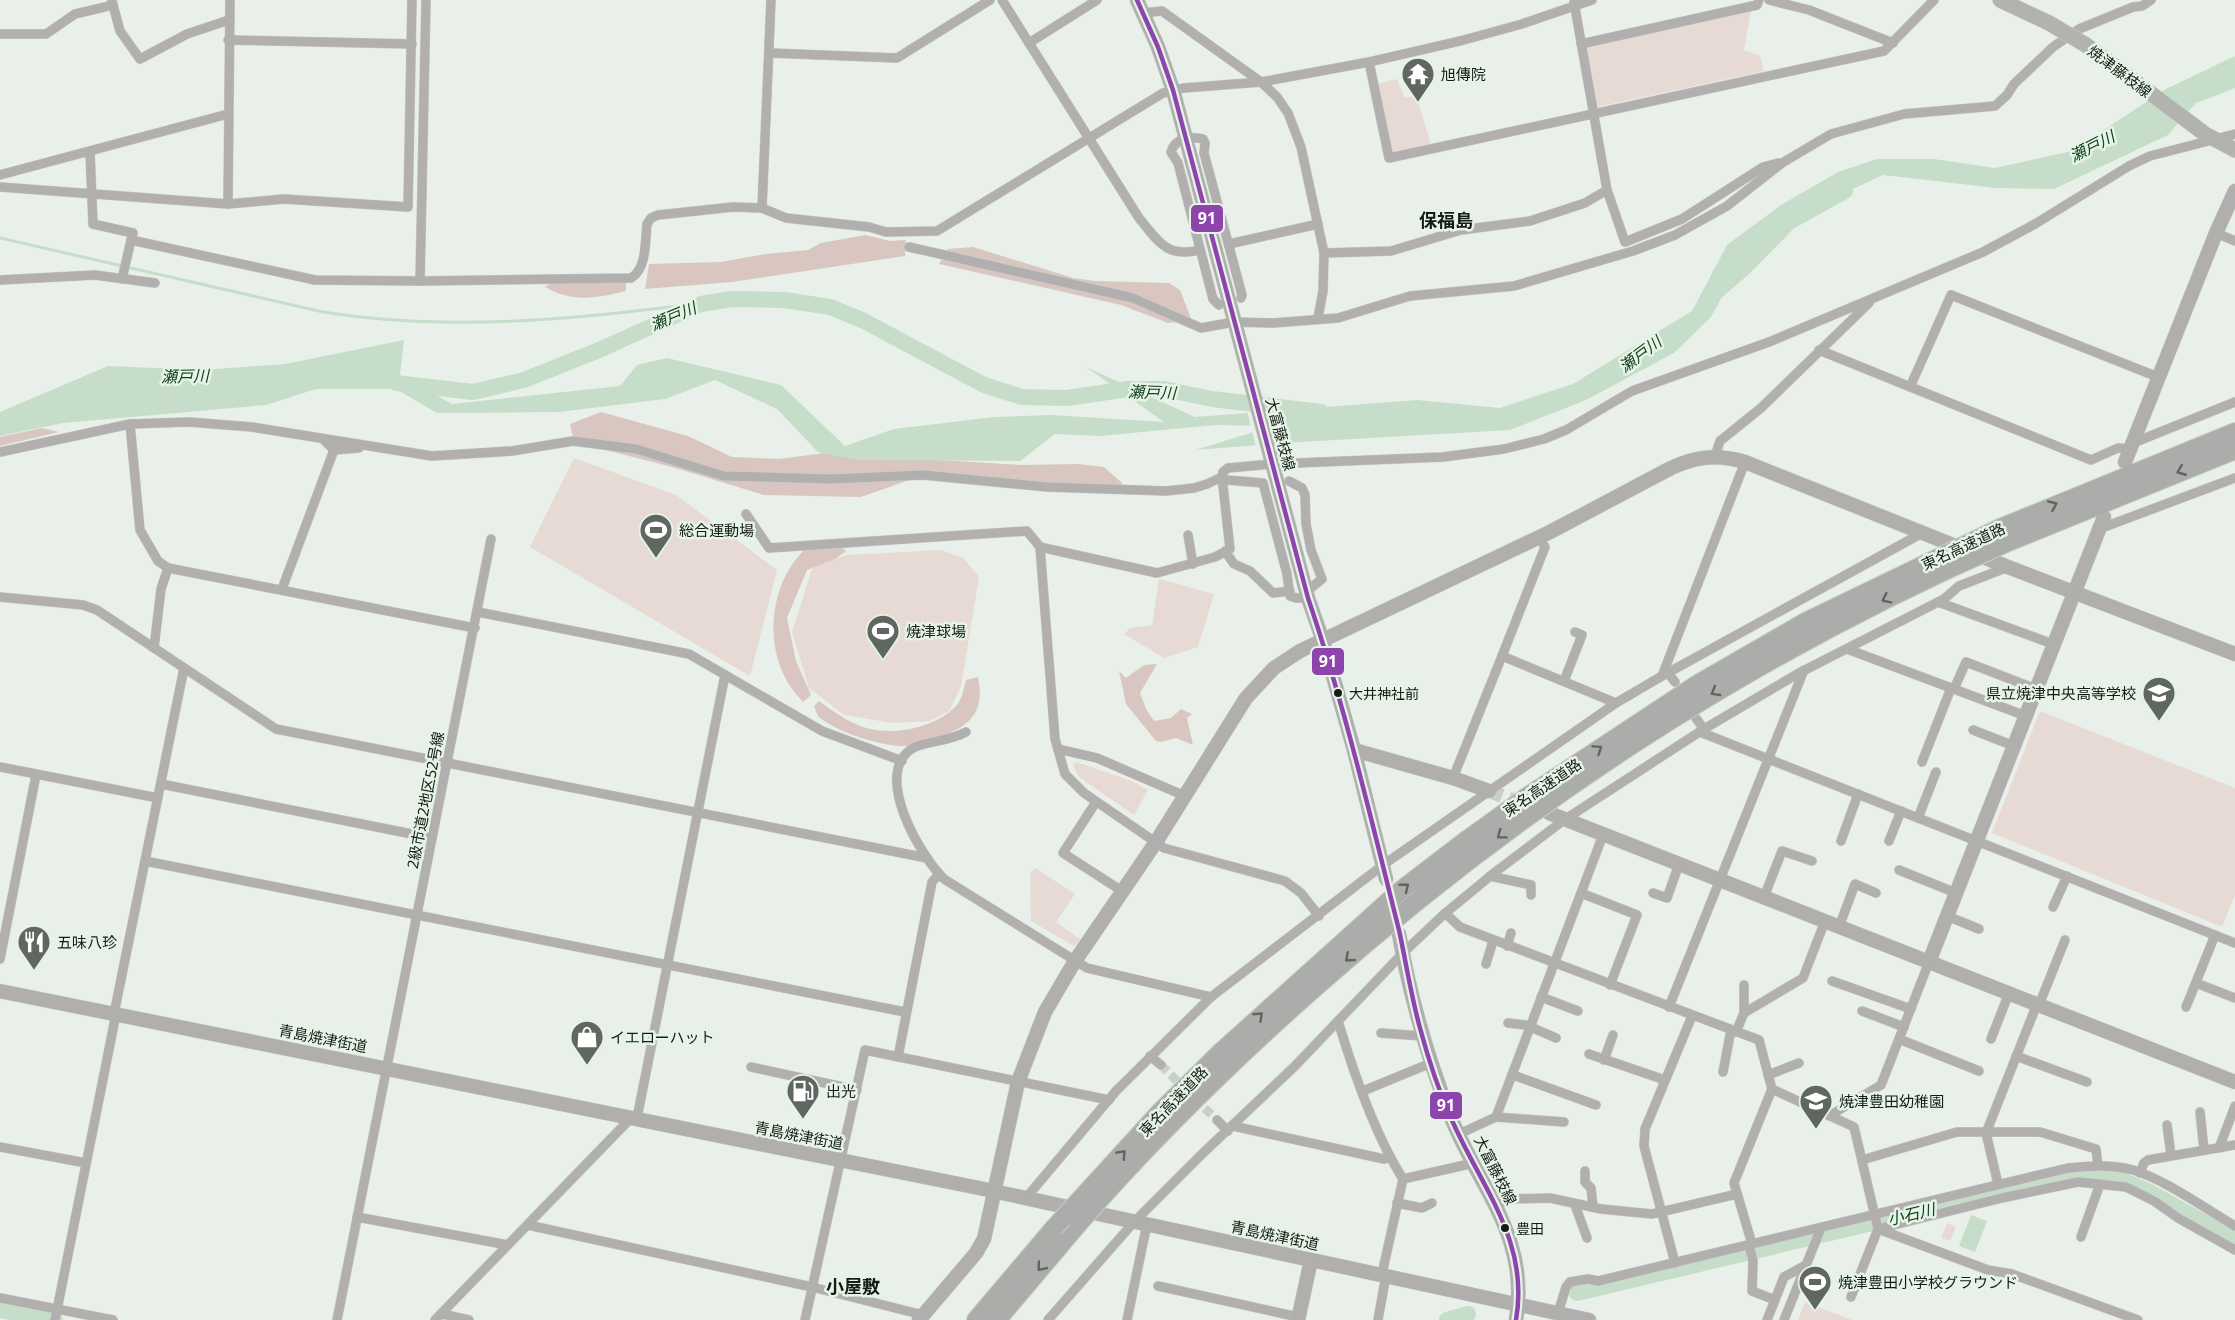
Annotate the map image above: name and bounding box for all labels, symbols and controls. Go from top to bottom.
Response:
street label: 焼津藤枝線 [2084,40,2156,102]
temple icon: 旭傳院 [1400,56,1436,103]
place label: 旭傳院 [1441,64,1486,84]
water label: 瀬戸川 [2066,124,2120,167]
line badge: 91 [1190,204,1224,233]
text: 91 [1198,207,1216,229]
district label: 保福島 [1419,208,1473,232]
water label: 瀬戸川 [647,296,701,336]
water label: 瀬戸川 [1614,330,1667,377]
water label: 瀬戸川 [161,365,211,387]
water label: 瀬戸川 [1128,380,1178,404]
street label: 大富藤枝線 [1262,395,1300,473]
one-way arrow [2176,464,2187,476]
one-way arrow [2047,500,2058,512]
sports icon: 総合運動場 [638,512,674,559]
street label: 東名高速道路 [1918,518,2008,574]
place label: 総合運動場 [679,520,754,540]
one-way arrow [1882,591,1893,603]
sports icon: 焼津球場 [865,613,901,660]
place label: 焼津球場 [906,621,966,641]
line badge: 91 [1311,647,1345,676]
text: 91 [1319,650,1337,672]
school or university icon: 県立焼津中央高等学校 [2141,675,2177,722]
place label: 県立焼津中央高等学校 [1986,683,2136,703]
place label: 大井神社前 [1349,684,1419,703]
one-way arrow [1711,685,1721,697]
marker: 大井神社前 [1332,687,1344,699]
street label: 2級市道2地区52号線 [402,730,448,870]
one-way arrow [1591,745,1602,756]
street label: 東名高速道路 [1499,754,1585,820]
one-way arrow [1496,828,1507,839]
one-way arrow [1399,883,1410,894]
restaurant icon: 五味八珍 [16,924,52,971]
place label: 五味八珍 [57,932,117,952]
one-way arrow [1345,951,1356,962]
one-way arrow [1253,1012,1263,1023]
shop icon: イエローハット [569,1019,605,1066]
street label: 青島焼津街道 [277,1020,369,1056]
place label: イエローハット [610,1027,715,1047]
street label: 東名高速道路 [1135,1062,1211,1140]
fuel station icon: 出光 [785,1073,821,1120]
place label: 出光 [826,1081,856,1101]
school or university icon: 焼津豊田幼稚園 [1798,1083,1834,1130]
line badge: 91 [1429,1091,1463,1120]
place label: 焼津豊田幼稚園 [1839,1091,1944,1111]
text: 91 [1437,1094,1455,1116]
street label: 青島焼津街道 [753,1117,845,1153]
street label: 大富藤枝線 [1470,1132,1522,1208]
one-way arrow [1115,1150,1126,1161]
water label: 小石川 [1885,1197,1939,1230]
street label: 青島焼津街道 [1229,1216,1321,1254]
place label: 豊田 [1516,1219,1544,1238]
marker: 豊田 [1499,1222,1511,1234]
one-way arrow [1037,1260,1048,1271]
sports icon: 焼津豊田小学校グラウンド [1797,1264,1833,1311]
place label: 焼津豊田小学校グラウンド [1838,1272,2018,1292]
district label: 小屋敷 [826,1274,880,1298]

